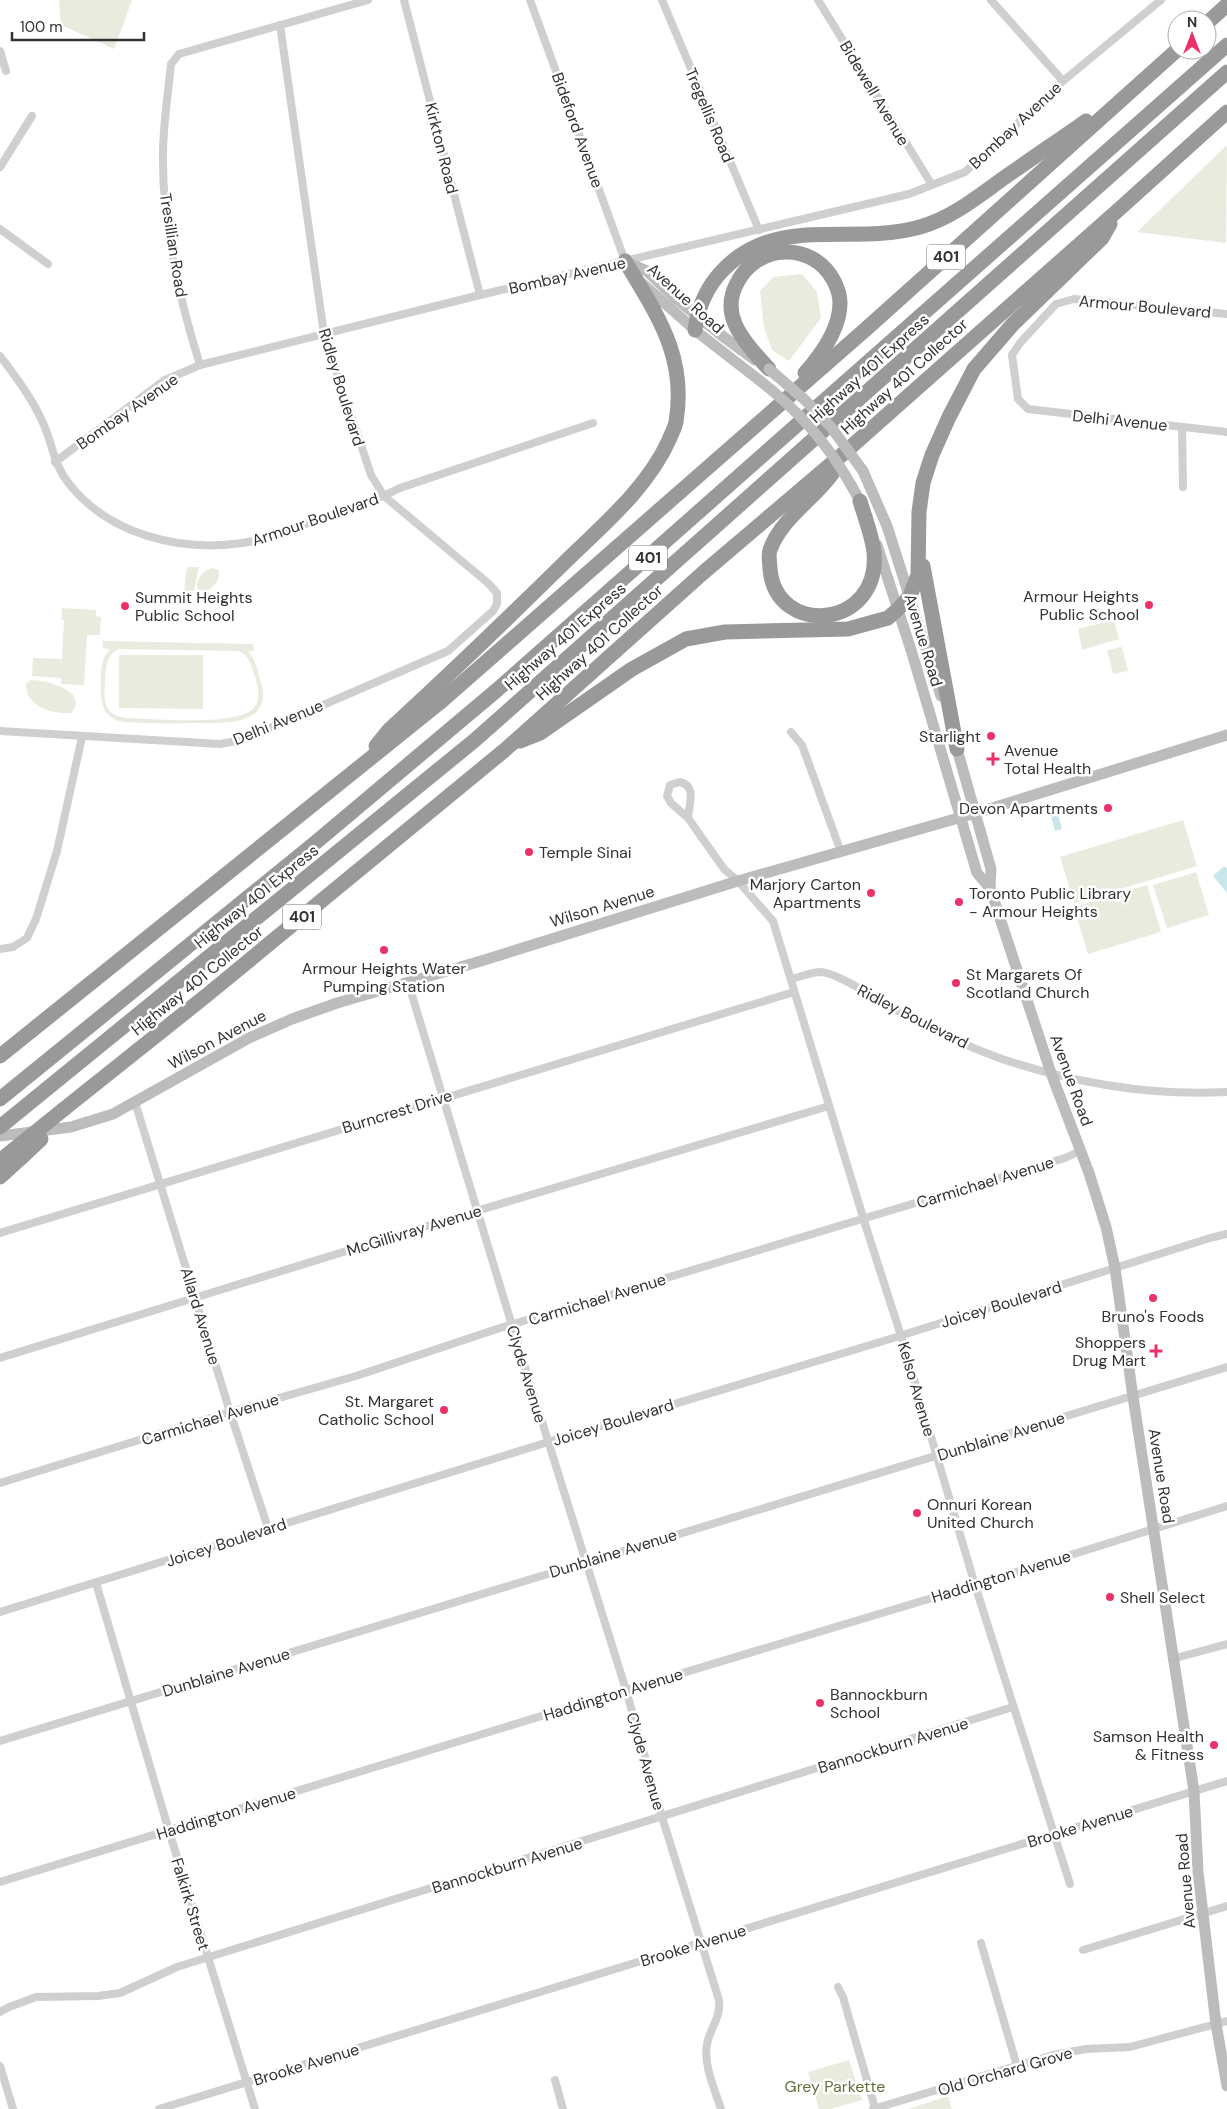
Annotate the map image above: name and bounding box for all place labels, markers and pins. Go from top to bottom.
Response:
place label: Armour Heights Public School [1023,586,1139,625]
place label: Summit Heights Public School [135,587,253,626]
marker: Armour Heights Public School [1143,599,1155,611]
marker: Summit Heights Public School [119,600,131,612]
place label: Starlight [919,726,981,747]
marker: Starlight [985,730,997,742]
place label: Avenue Total Health [1004,740,1091,779]
marker: Avenue Total Health [986,752,1000,766]
place label: Devon Apartments [959,798,1098,819]
marker: Devon Apartments [1102,802,1114,814]
place label: Temple Sinai [539,842,632,863]
marker: Temple Sinai [523,846,535,858]
place label: Marjory Carton Apartments [750,874,861,913]
place label: Toronto Public Library - Armour Heights [969,883,1131,922]
marker: Marjory Carton Apartments [865,887,877,899]
marker: Toronto Public Library - Armour Heights [953,896,965,908]
marker: Armour Heights Water Pumping Station [378,944,390,956]
place label: Armour Heights Water Pumping Station [302,958,466,997]
place label: St Margarets Of Scotland Church [966,964,1089,1003]
marker: St Margarets Of Scotland Church [950,977,962,989]
marker: Bruno's Foods [1147,1292,1159,1304]
place label: Bruno's Foods [1102,1306,1204,1327]
place label: Shoppers Drug Mart [1072,1332,1146,1371]
marker: Shoppers Drug Mart [1150,1345,1162,1357]
place label: St. Margaret Catholic School [318,1391,434,1430]
marker: St. Margaret Catholic School [438,1404,450,1416]
place label: Onnuri Korean United Church [927,1494,1034,1533]
marker: Onnuri Korean United Church [911,1507,923,1519]
place label: Shell Select [1120,1587,1205,1608]
marker: Shell Select [1104,1591,1116,1603]
place label: Bannockburn School [830,1684,928,1723]
marker: Bannockburn School [814,1697,826,1709]
place label: Samson Health & Fitness [1093,1726,1204,1765]
marker: Samson Health & Fitness [1208,1739,1220,1751]

